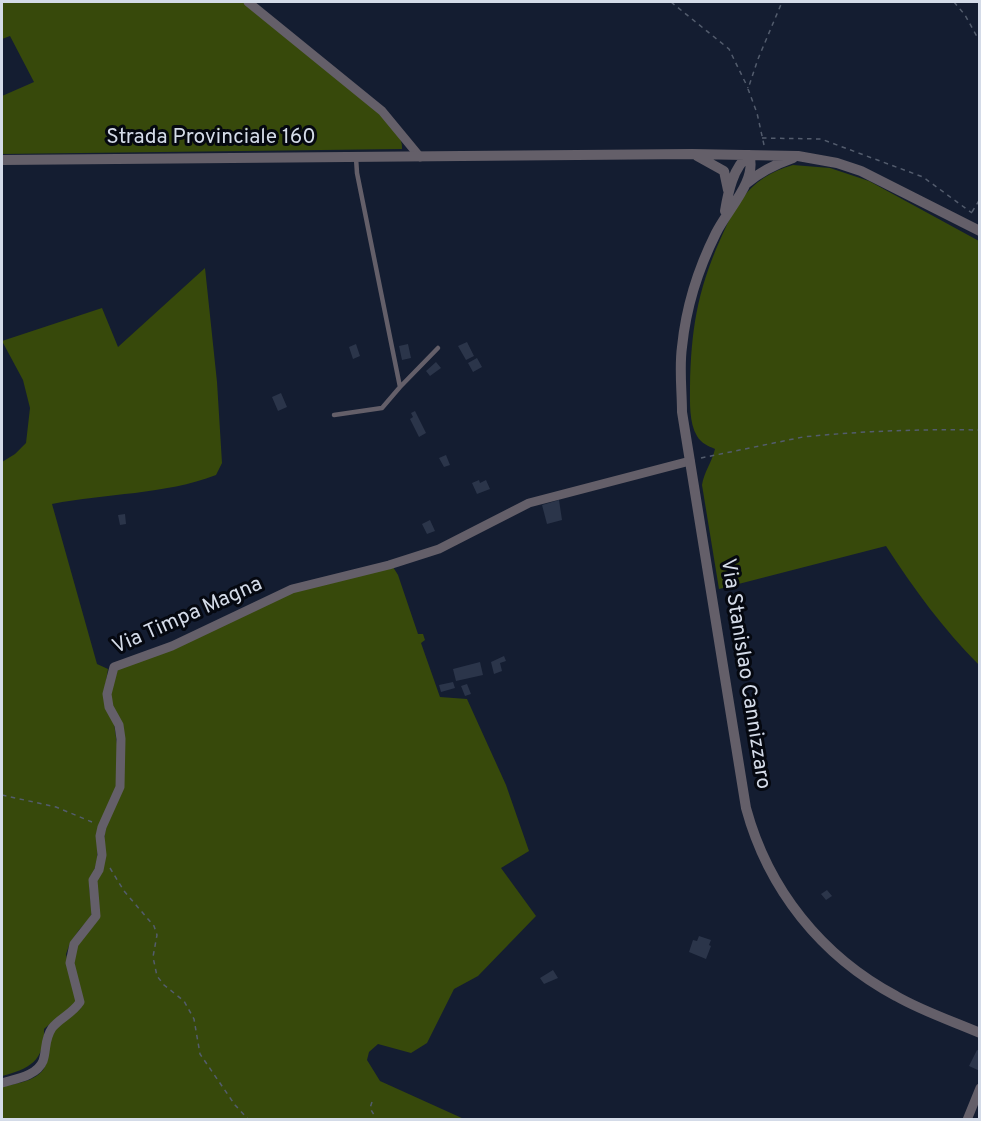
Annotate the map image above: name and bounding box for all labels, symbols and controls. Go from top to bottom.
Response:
street label: Strada Provinciale 160 [106,126,316,152]
street label: Via Stanislao Cannizzaro [713,557,775,791]
street label: Via Timpa Magna [109,573,267,661]

